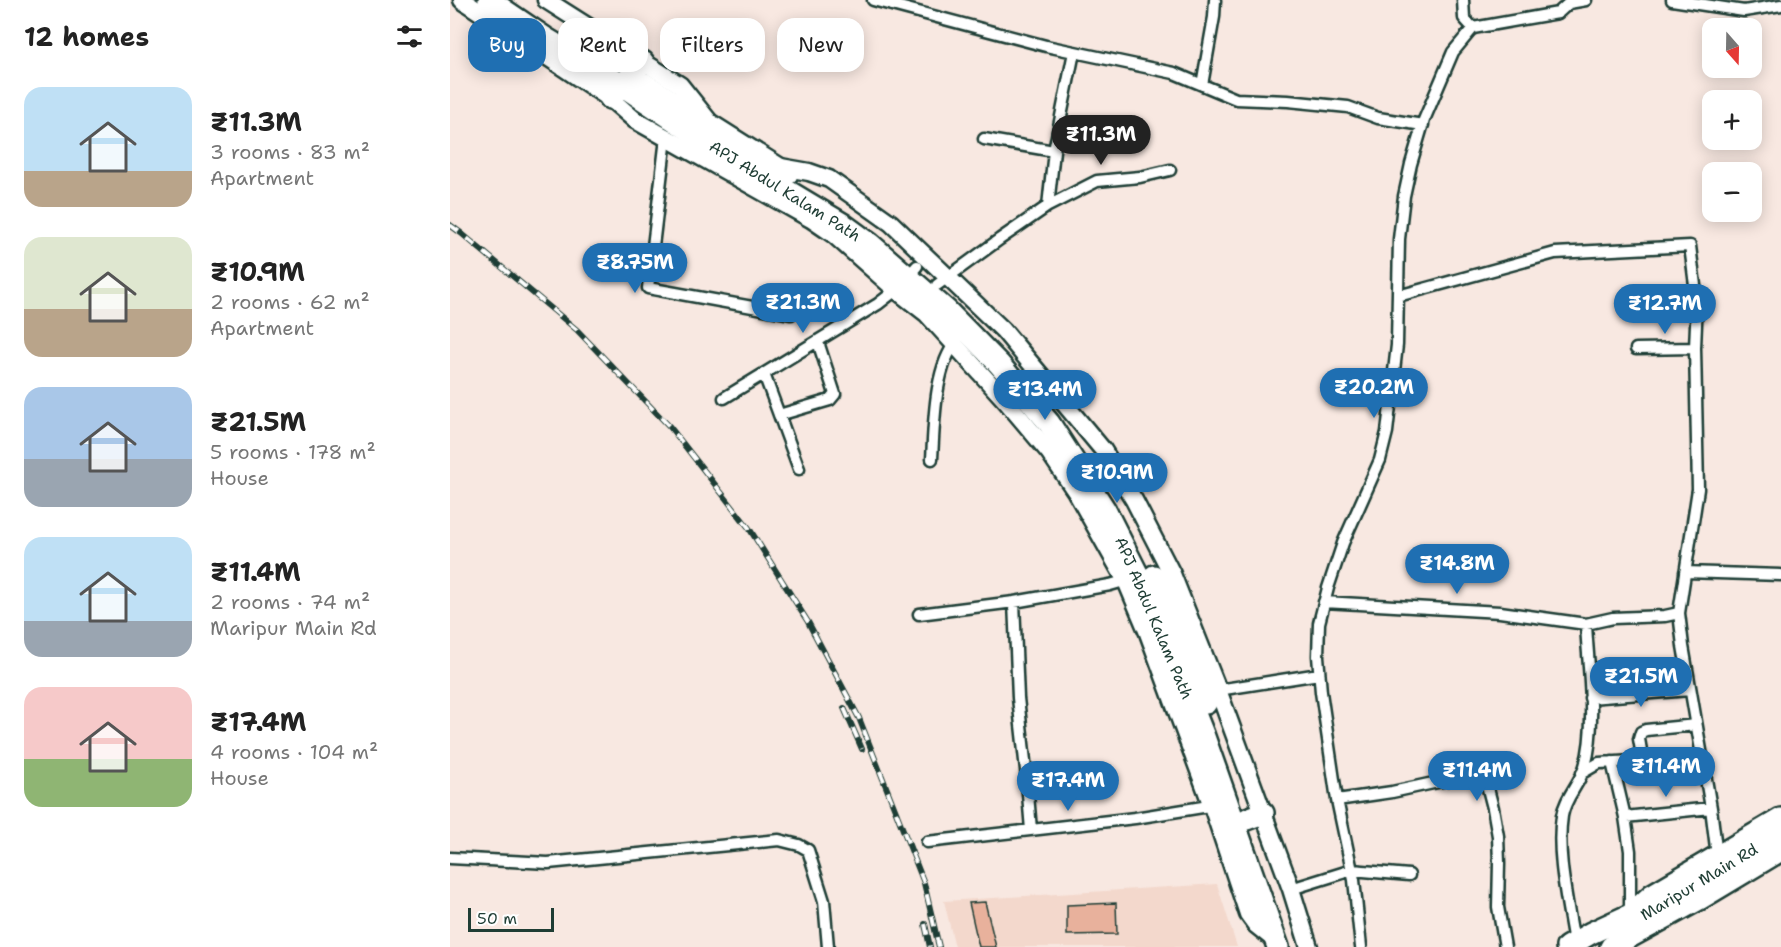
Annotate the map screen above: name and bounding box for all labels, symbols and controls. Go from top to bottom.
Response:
chip: Buy [468,18,546,72]
chip: Rent [558,18,648,72]
chip: Filters [660,18,765,72]
chip: New [777,18,864,72]
north arrow [1702,18,1762,78]
map controls [1702,18,1762,222]
text: 12 homes [24,19,149,54]
icon: filters [393,20,426,53]
button: + [1702,90,1762,150]
text: ₹11.3M [210,104,302,139]
icon: home [72,111,144,183]
pin: ₹11.3M [1052,115,1150,166]
text: ₹11.3M [1066,121,1136,147]
street label: APJ Abdul Kalam Path [705,136,865,246]
text: 3 rooms · 83 m² [210,139,370,165]
button: − [1702,162,1762,222]
text: Apartment [210,165,314,191]
pin: ₹8.75M [586,243,684,294]
text: ₹8.75M [596,249,674,275]
text: ₹10.9M [210,254,305,289]
icon: home [72,261,144,333]
pin: ₹21.3M [754,283,852,334]
pin: ₹12.7M [1616,284,1714,335]
text: 2 rooms · 62 m² [210,289,370,315]
text: ₹21.3M [765,289,841,315]
text: ₹12.7M [1628,290,1702,316]
text: Apartment [210,315,314,341]
pin: ₹20.2M [1325,368,1423,419]
pin: ₹13.4M [996,370,1094,421]
text: ₹20.2M [1334,374,1414,400]
text: ₹13.4M [1007,376,1083,402]
text: ₹21.5M [210,404,306,439]
icon: home [72,411,144,483]
text: 5 rooms · 178 m² [210,439,376,465]
pin: ₹10.9M [1068,453,1166,504]
text: ₹10.9M [1080,459,1154,485]
text: House [210,465,269,491]
street label: APJ Abdul Kalam Path [1110,533,1198,703]
pin: ₹14.8M [1408,544,1506,595]
text: ₹14.8M [1419,550,1495,576]
text: ₹11.4M [210,554,301,589]
icon: home [72,561,144,633]
text: 2 rooms · 74 m² [210,589,370,615]
text: Maripur Main Rd [210,615,377,641]
pin: ₹21.5M [1592,657,1690,708]
text: ₹21.5M [1604,663,1678,689]
text: ₹17.4M [210,704,306,739]
icon: home [72,711,144,783]
text: 4 rooms · 104 m² [210,739,378,765]
pin: ₹11.4M [1617,747,1715,798]
pin: ₹11.4M [1428,751,1526,802]
text: ₹11.4M [1631,753,1701,779]
text: ₹11.4M [1442,757,1512,783]
pin: ₹17.4M [1019,761,1117,812]
text: House [210,765,269,791]
text: ₹17.4M [1031,767,1105,793]
street label: Maripur Main Rd [1636,839,1762,925]
scale bar [468,905,554,932]
text: 50 m [477,908,517,929]

